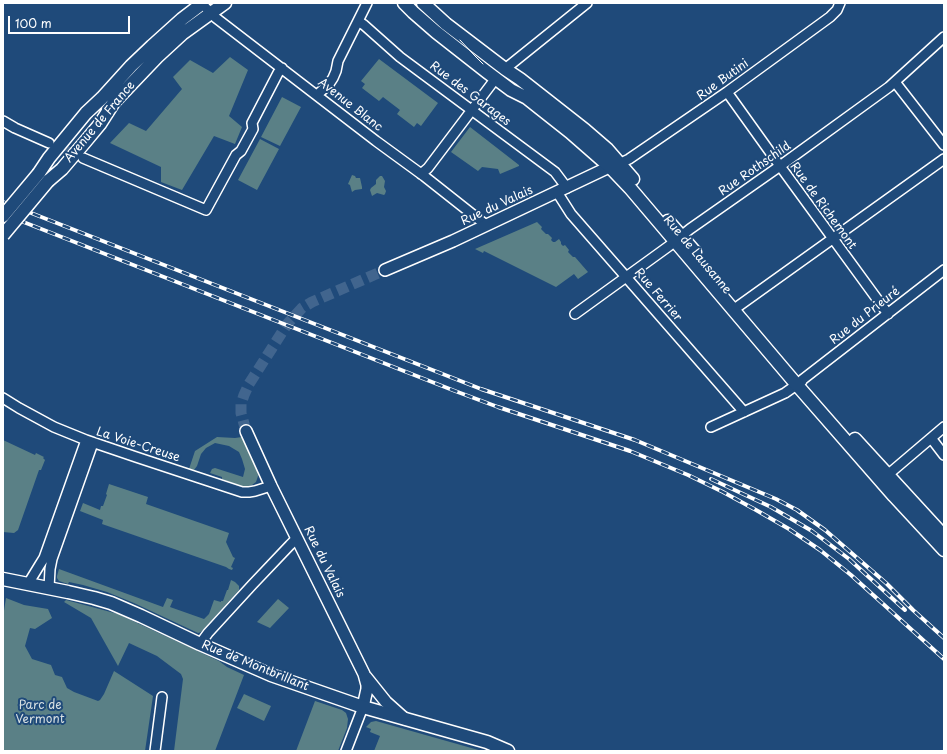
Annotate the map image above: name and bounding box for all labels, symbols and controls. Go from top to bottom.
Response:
scale bar [10,8,132,34]
text: 100 m [15,14,52,32]
street label: Rue Butini [694,56,752,104]
street label: Rue des Garages [427,59,513,129]
street label: Avenue Blanc [315,75,385,135]
street label: Avenue de France [62,78,138,166]
street label: Rue Rothschild [716,139,794,199]
street label: Rue de Richemont [787,160,859,252]
street label: Rue du Valais [459,183,535,229]
street label: Rue de Lausanne [660,213,734,297]
street label: Rue Ferrier [631,266,685,324]
street label: Rue du Prieuré [827,284,903,348]
street label: La Voie-Creuse [94,425,182,465]
street label: Rue du Valais [300,524,348,600]
street label: Rue de Montbrillant [199,638,311,694]
park label: Parc de Vermont [15,699,65,727]

